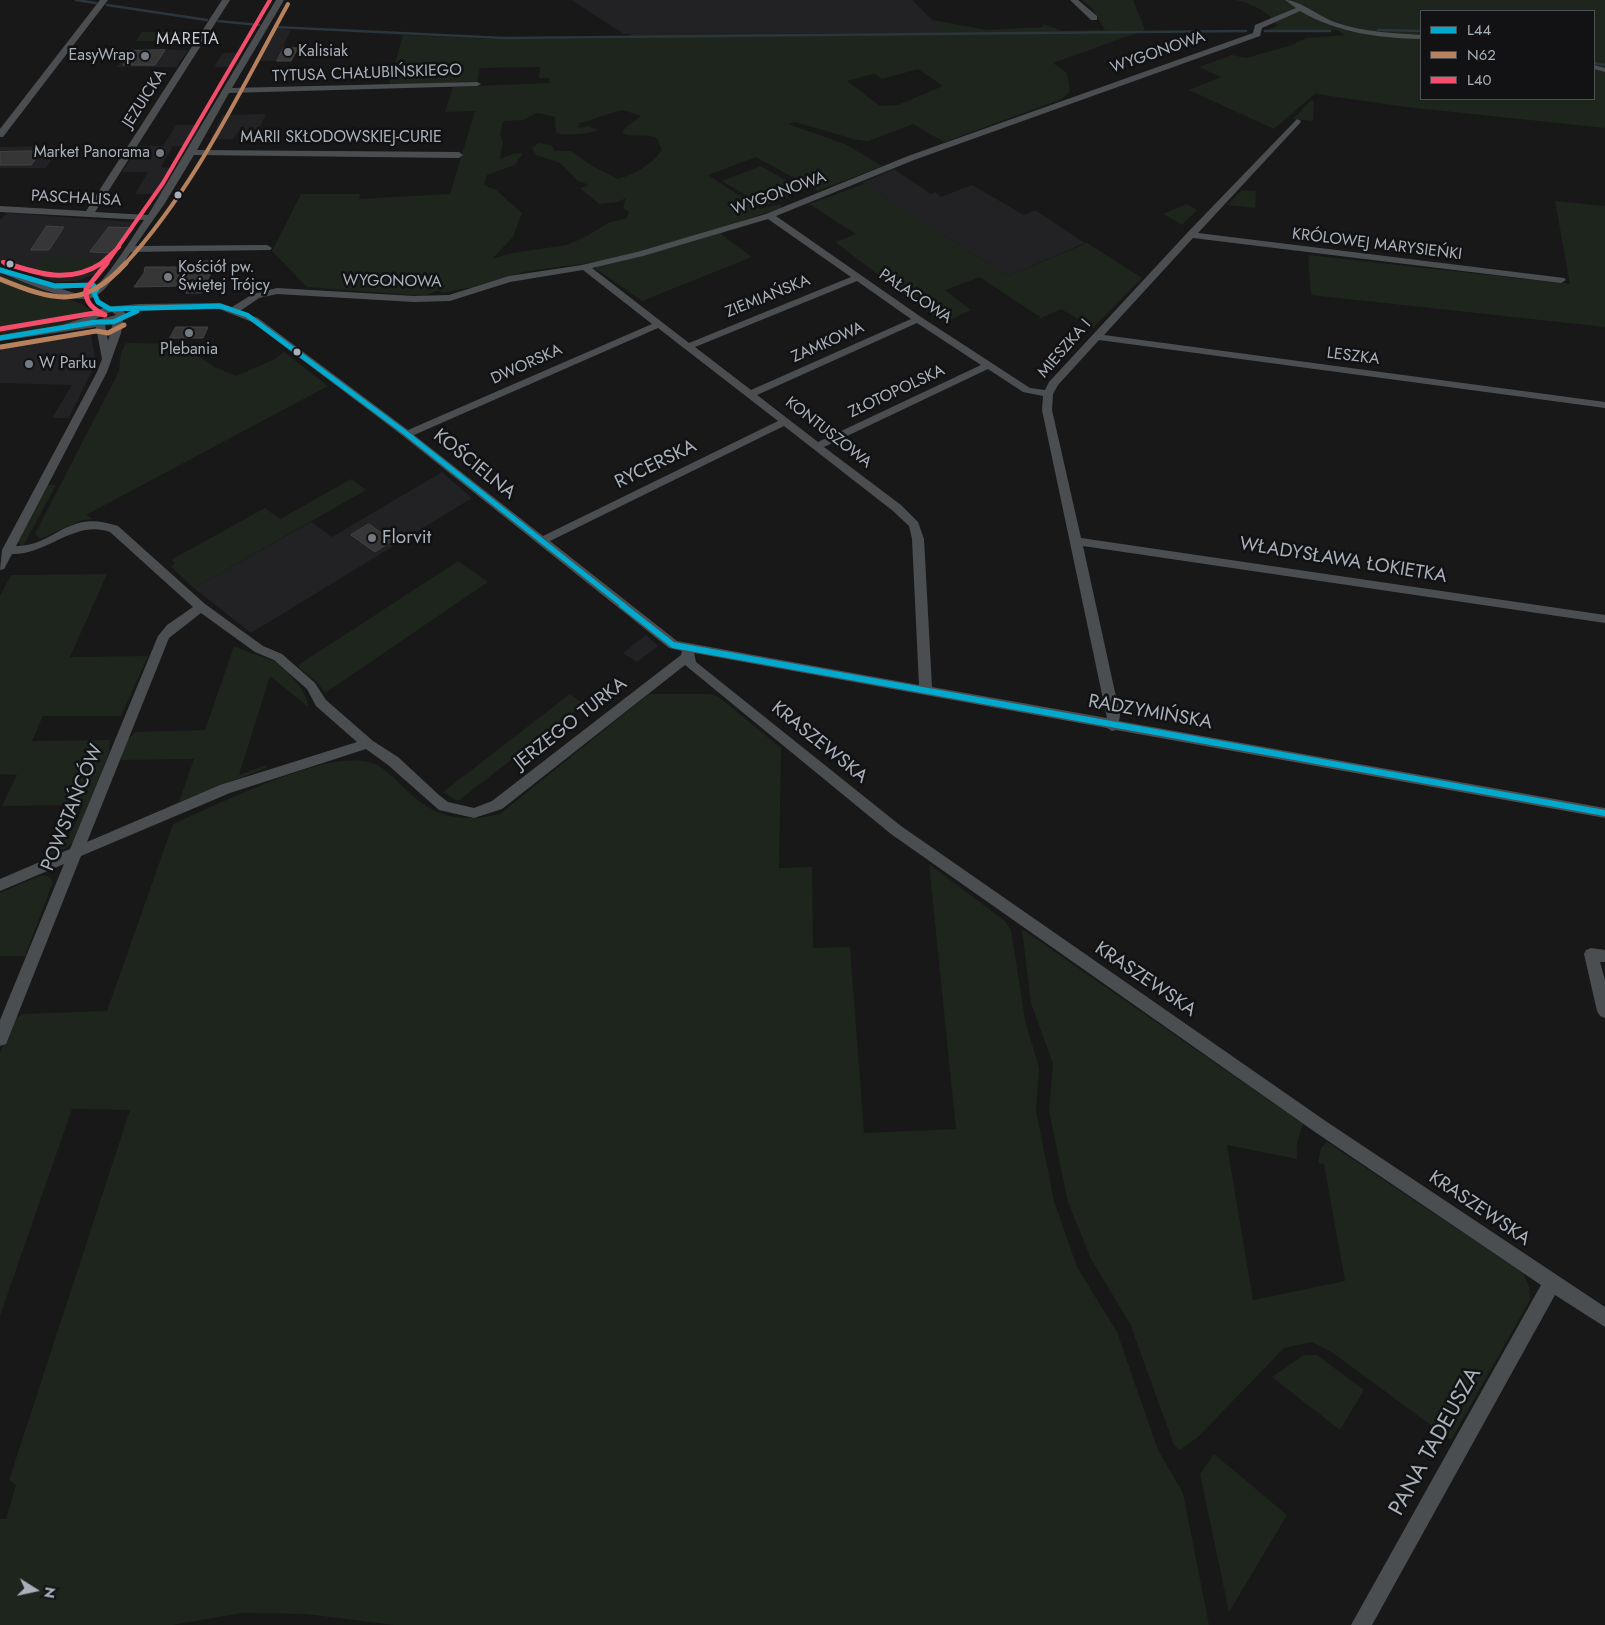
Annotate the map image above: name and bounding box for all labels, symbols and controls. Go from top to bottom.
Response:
legend [1420,10,1595,100]
text: L44 [1467,19,1491,41]
street label: WYGONOWA [1108,28,1208,78]
district label: MARETA [155,30,221,50]
place label: Kalisiak [298,42,348,62]
text: N62 [1467,44,1496,66]
place label: EasyWrap [69,46,135,66]
marker: Kalisiak [282,46,294,58]
marker: EasyWrap [139,50,151,62]
street label: TYTUSA CHAŁUBIŃSKIEGO [272,61,462,87]
street label: JEZUICKA [119,66,171,132]
text: L40 [1467,69,1492,91]
street label: MARII SKŁODOWSKIEJ-CURIE [240,128,442,148]
place label: Market Panorama [34,143,150,163]
marker: Market Panorama [154,147,166,159]
street label: WYGONOWA [729,168,829,220]
street label: PASCHALISA [30,187,122,211]
unlabelled marker [173,190,183,200]
street label: KRÓLOWEJ MARYSIEŃKI [1291,225,1463,265]
place label: Kościół pw. Świętej Trójcy [178,258,270,296]
unlabelled marker [5,259,15,269]
street label: PAŁACOWA [875,266,955,328]
marker: Kościół pw. Świętej Trójcy [162,271,174,283]
street label: ZIEMIAŃSKA [723,271,813,323]
street label: WYGONOWA [342,272,442,292]
street label: MIESZKA I [1034,316,1096,382]
street label: ZAMKOWA [789,318,867,368]
marker: Plebania [183,327,195,339]
place label: Plebania [160,340,218,360]
street label: DWORSKA [488,341,566,389]
street label: LESZKA [1325,344,1381,370]
unlabelled marker [292,347,302,357]
place label: W Parku [39,354,96,374]
marker: W Parku [23,358,35,370]
street label: ZŁOTOPOLSKA [846,361,948,423]
street label: KONTUSZOWA [781,393,875,473]
street label: KOŚCIELNA [428,425,520,505]
street label: RYCERSKA [611,435,701,495]
place label: Florvit [382,527,431,549]
marker: Florvit [366,532,378,544]
street label: WŁADYSŁAWA ŁOKIETKA [1238,533,1448,589]
street label: JERZEGO TURKA [510,673,632,775]
street label: RADZYMIŃSKA [1086,691,1214,735]
street label: KRASZEWSKA [766,697,872,789]
street label: POWSTAŃCÓW [37,741,109,875]
street label: KRASZEWSKA [1090,938,1200,1022]
street label: KRASZEWSKA [1424,1167,1534,1251]
street label: PANA TADEUSZA [1384,1363,1488,1521]
north arrow [10,1565,60,1615]
text: N [39,1585,61,1600]

